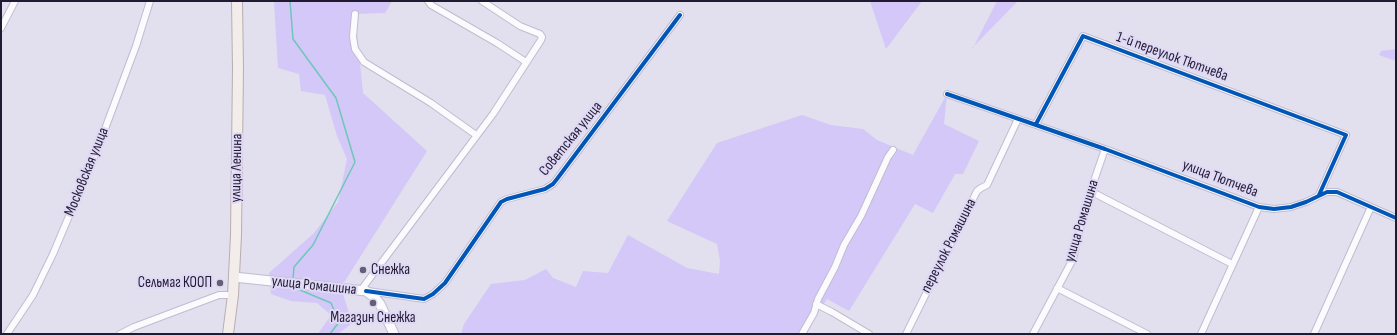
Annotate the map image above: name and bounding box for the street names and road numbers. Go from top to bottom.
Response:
street label: 1-й переулок Тютчева [1114,28,1230,86]
street label: Советская улица [536,98,606,180]
street label: Московская улица [61,125,113,219]
street label: улица Ленина [227,133,247,203]
street label: улица Тютчева [1180,156,1260,202]
street label: улица Ромашина [1061,178,1103,264]
street label: переулок Ромашина [918,196,980,296]
street label: улица Ромашина [271,273,357,299]

